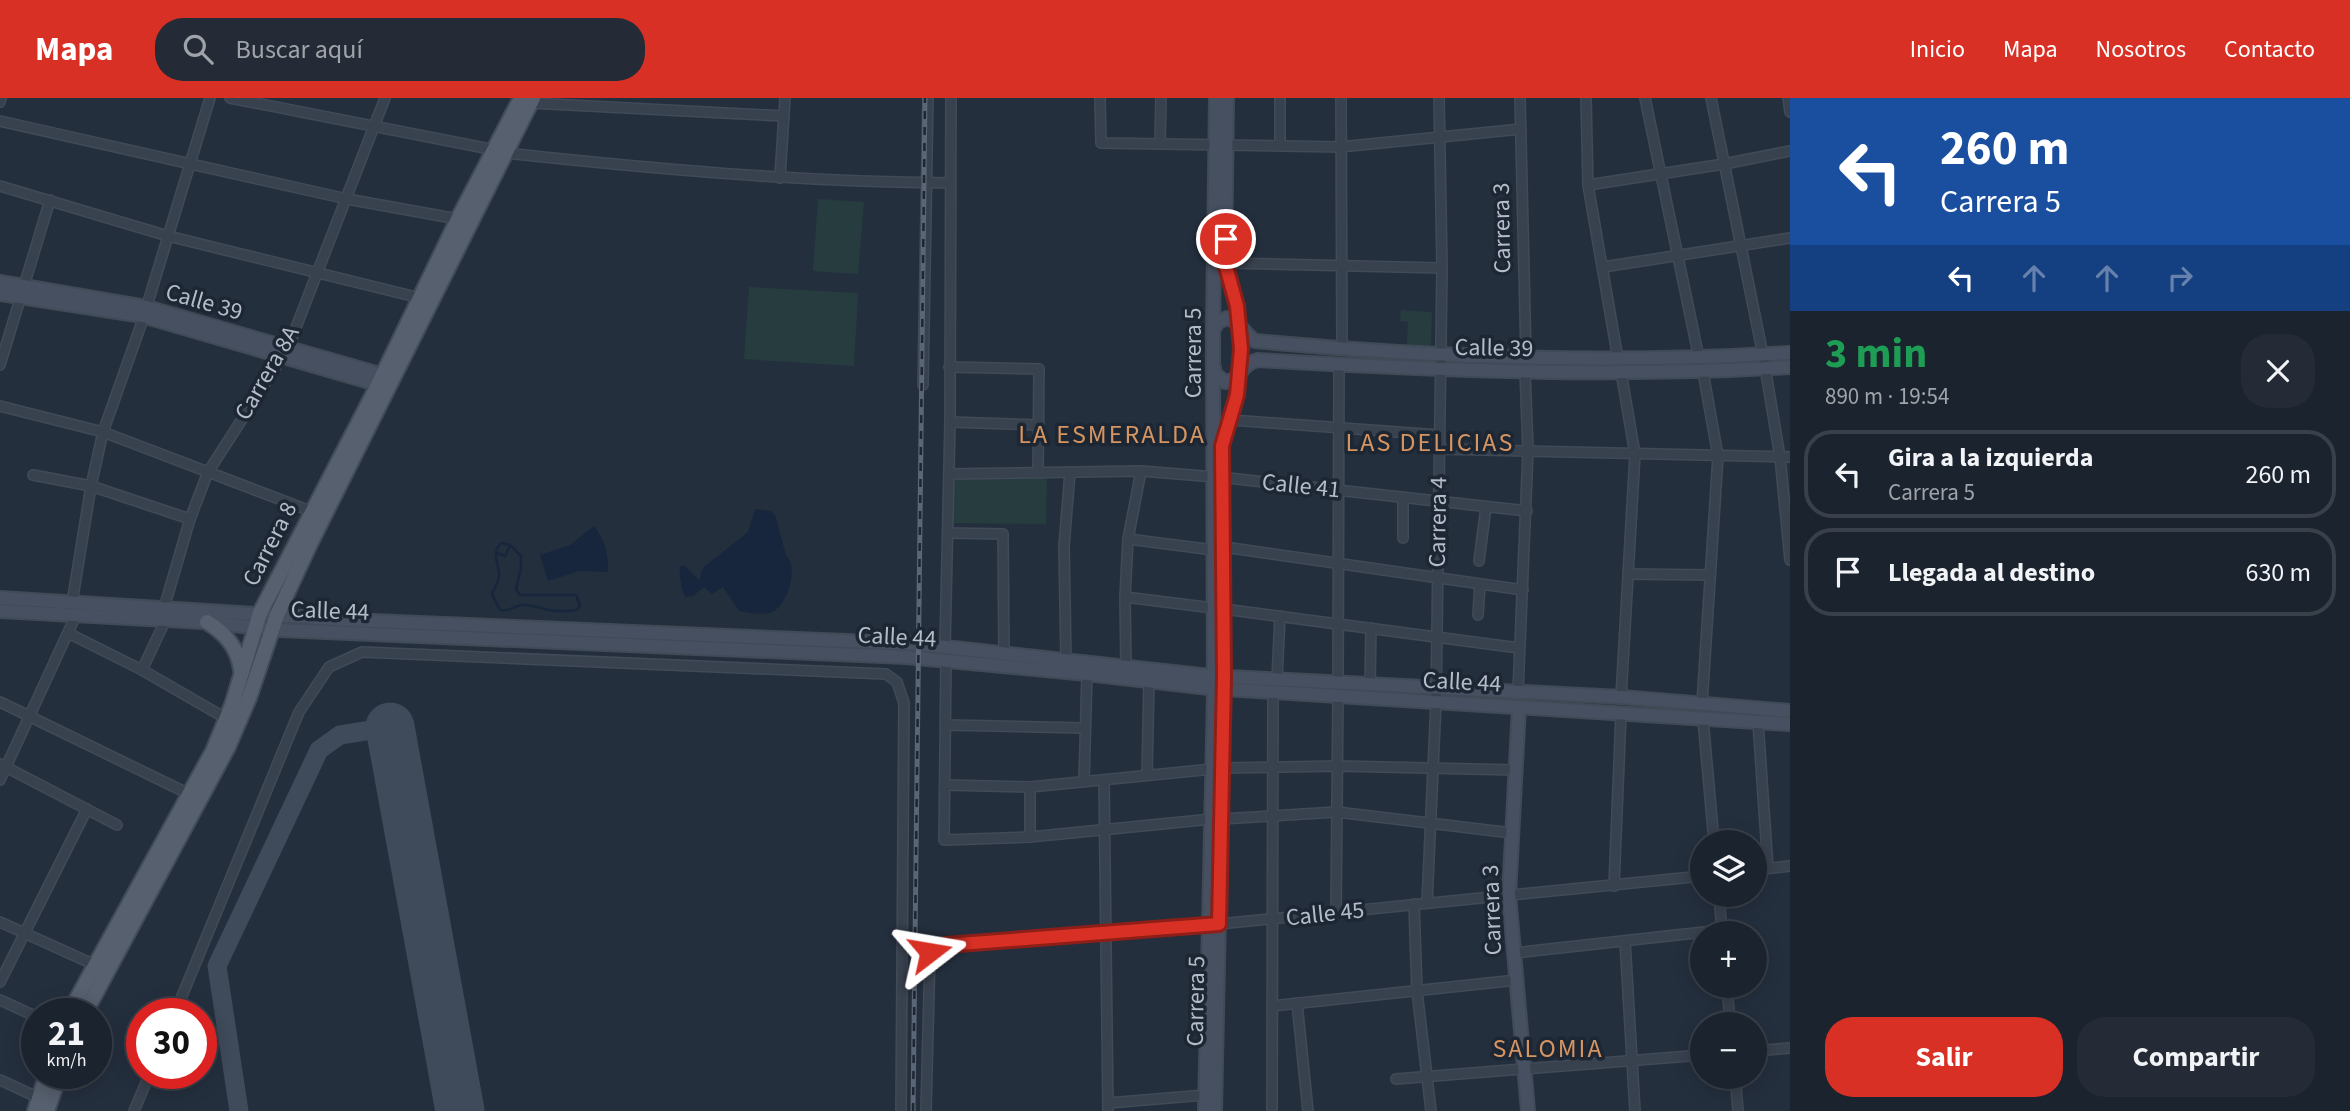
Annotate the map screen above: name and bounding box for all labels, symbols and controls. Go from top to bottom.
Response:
search box [155,18,645,81]
text: Mapa [35,26,113,73]
icon: search [179,30,217,68]
text: Buscar aquí [235,31,363,68]
text: Inicio [1910,32,1965,67]
text: Mapa [2003,32,2058,67]
text: Nosotros [2096,32,2186,67]
text: Contacto [2224,32,2315,67]
text: 260 m [1940,114,2069,184]
icon: left [1825,126,1916,217]
text: Carrera 5 [1940,179,2061,225]
street label: Carrera 3 [1484,182,1520,274]
pin [1196,209,1256,269]
icon: arrive [1207,220,1245,258]
icon: left [1942,259,1980,297]
icon: ahead [2015,259,2053,297]
icon: ahead [2088,259,2126,297]
icon: right [2161,259,2199,297]
street label: Calle 39 [161,274,247,330]
street label: Carrera 5 [1176,308,1211,398]
street label: Carrera 8A [226,319,308,427]
text: 3 min [1825,324,1927,384]
street label: Calle 39 [1454,330,1534,366]
button: close [2241,334,2315,408]
text: 890 m · 19:54 [1825,380,1949,413]
district label: LA ESMERALDA [1018,416,1206,453]
district label: LAS DELICIAS [1346,424,1514,461]
text: Gira a la izquierda [1888,439,2093,476]
icon: left [1829,455,1867,493]
text: 260 m [2245,456,2311,493]
street label: Calle 41 [1260,464,1342,508]
street label: Carrera 4 [1420,476,1456,568]
text: Carrera 5 [1888,476,1975,509]
street label: Carrera 8 [234,496,306,592]
icon: arrive [1829,553,1867,591]
text: Llegada al destino [1888,554,2095,591]
text: 630 m [2245,554,2311,591]
street label: Calle 44 [290,592,370,630]
street label: Calle 44 [857,617,937,657]
street label: Calle 44 [1422,662,1502,702]
map controls [1690,830,1767,1089]
button: layers [1690,830,1767,907]
street label: Carrera 3 [1473,864,1511,956]
street label: Calle 45 [1284,892,1366,936]
position arrow [893,915,967,989]
button: + [1690,921,1767,998]
street label: Carrera 5 [1178,955,1214,1047]
speed limit sign: 30 [126,998,217,1089]
text: 21 [48,1009,85,1059]
button: − [1690,1012,1767,1089]
button: Salir [1825,1017,2063,1097]
button: Compartir [2077,1017,2315,1097]
district label: SALOMIA [1492,1030,1604,1067]
text: km/h [47,1048,86,1073]

